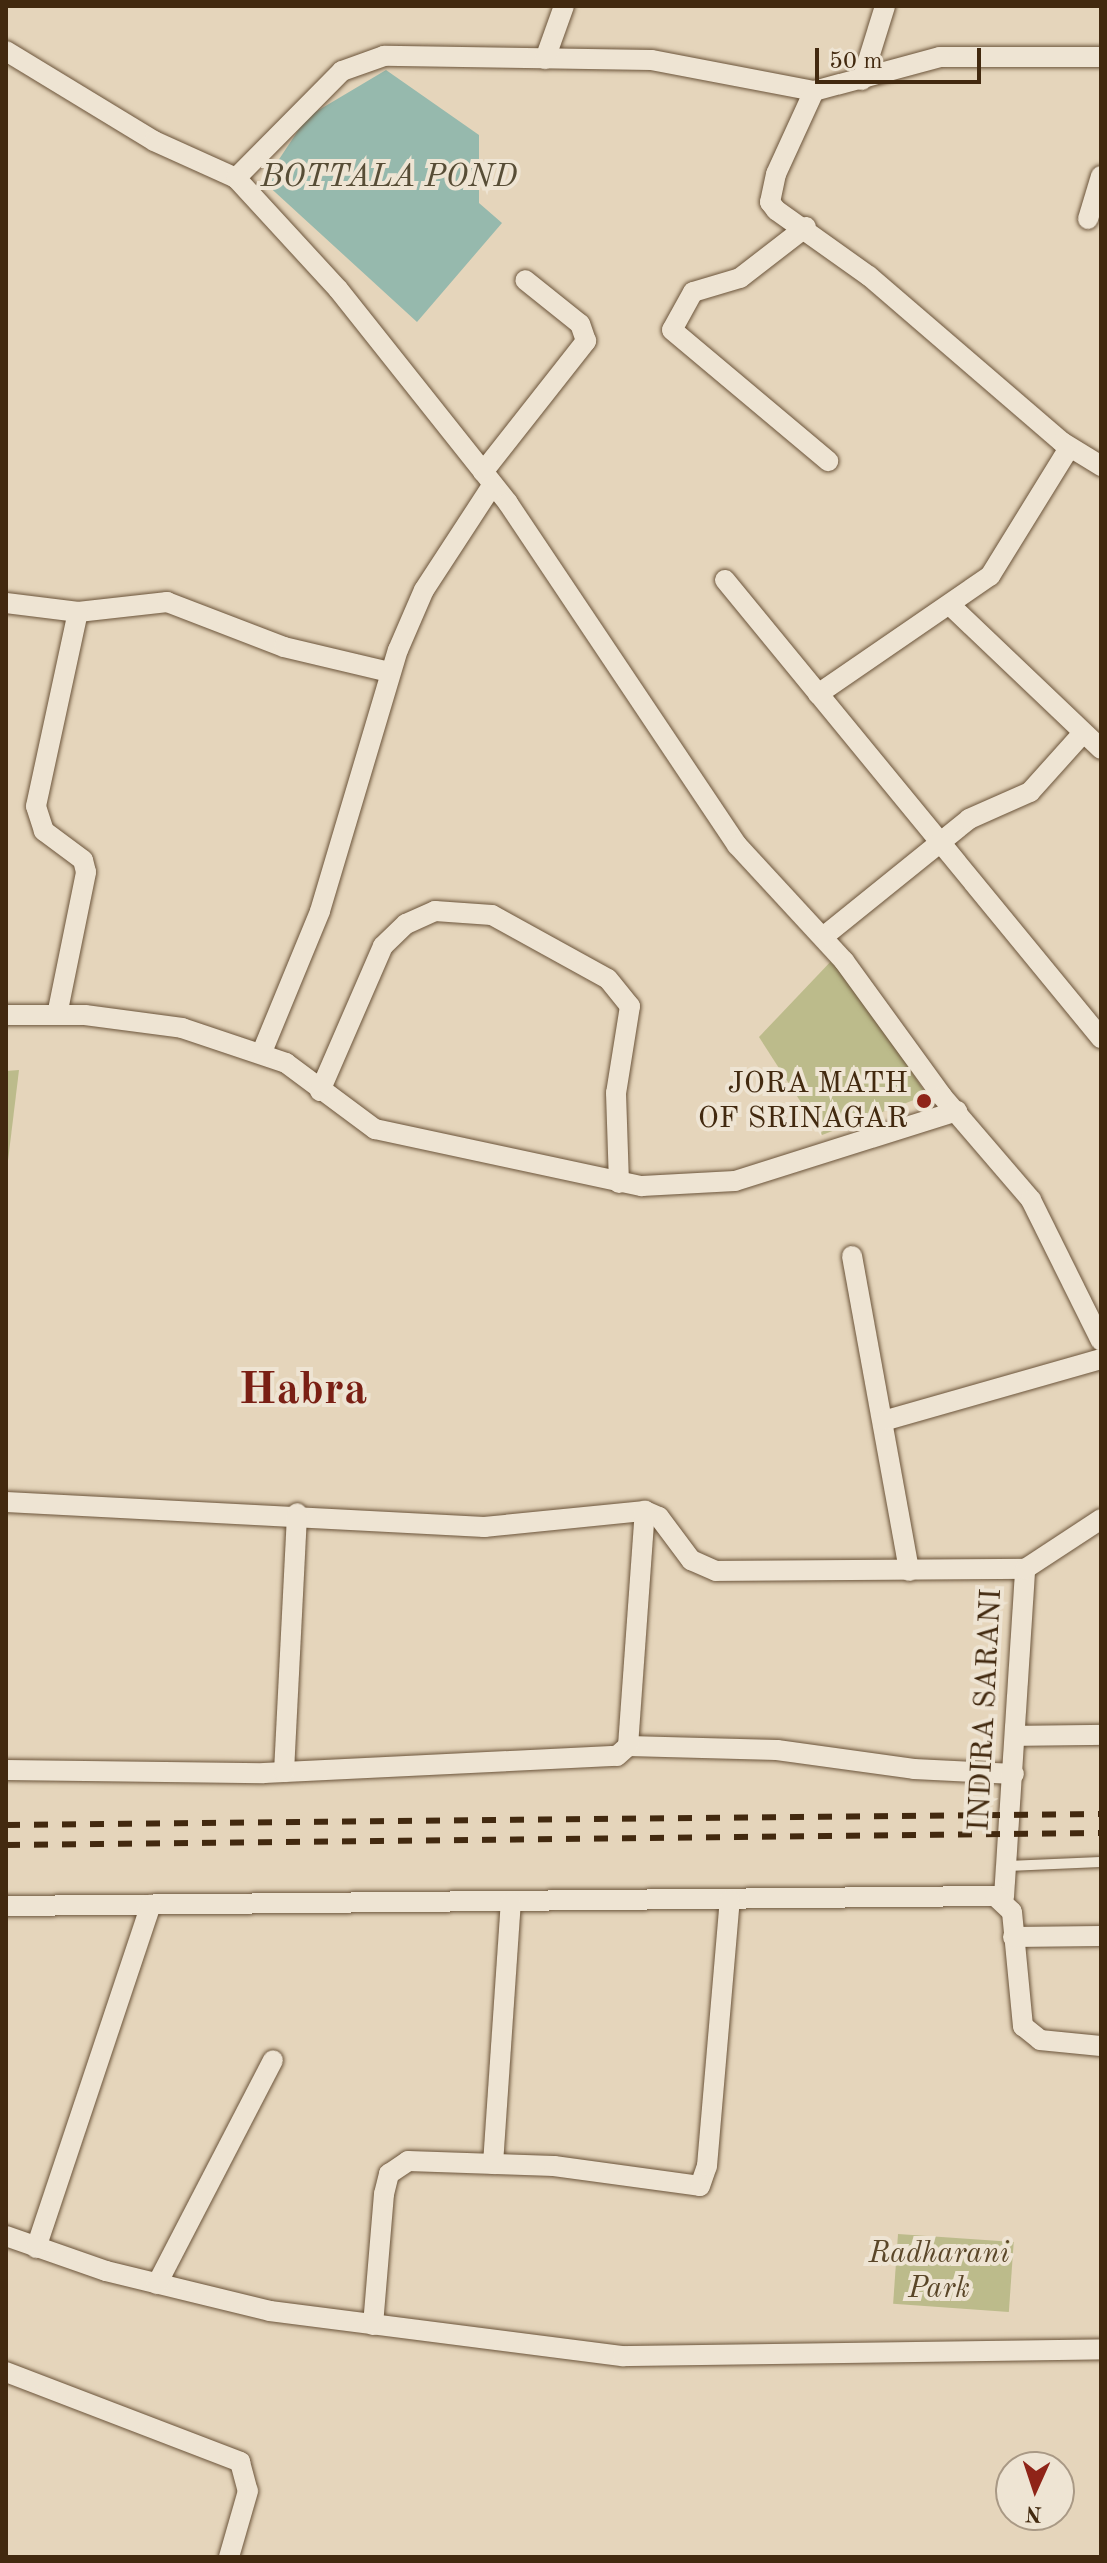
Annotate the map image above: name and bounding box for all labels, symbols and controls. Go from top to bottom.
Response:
scale bar [819,32,985,82]
text: 50 m [829,50,883,74]
water label: BOTTALA POND [261,159,517,197]
place label: JORA MATH OF SRINAGAR [698,1066,908,1136]
marker: JORA MATH OF SRINAGAR [915,1092,933,1110]
district label: Habra [239,1363,367,1419]
street label: INDIRA SARANI [962,1588,1010,1832]
park label: Radharani Park [868,2236,1010,2306]
north arrow [995,2451,1075,2531]
text: N [1025,2502,1043,2524]

